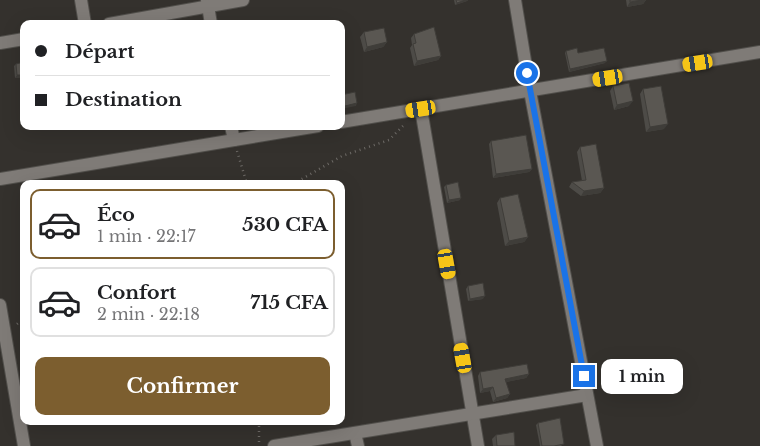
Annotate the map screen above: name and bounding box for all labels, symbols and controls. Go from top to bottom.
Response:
text: Départ [65,40,134,63]
car [682,53,713,73]
route start [516,62,538,84]
car [592,68,623,88]
text: Destination [65,88,182,111]
car [405,99,436,119]
icon: car [37,202,82,247]
text: Éco [97,203,135,226]
text: 530 CFA [242,213,328,236]
text: 1 min · 22:17 [97,226,196,246]
car [437,248,456,280]
icon: car [37,280,82,325]
text: Confort [97,281,176,304]
text: 715 CFA [250,291,328,314]
text: 2 min · 22:18 [97,304,200,324]
car [453,342,472,374]
button: Confirmer [35,357,330,415]
callout: 1 min [602,358,684,394]
route end [573,365,595,387]
text: 1 min [619,366,665,386]

